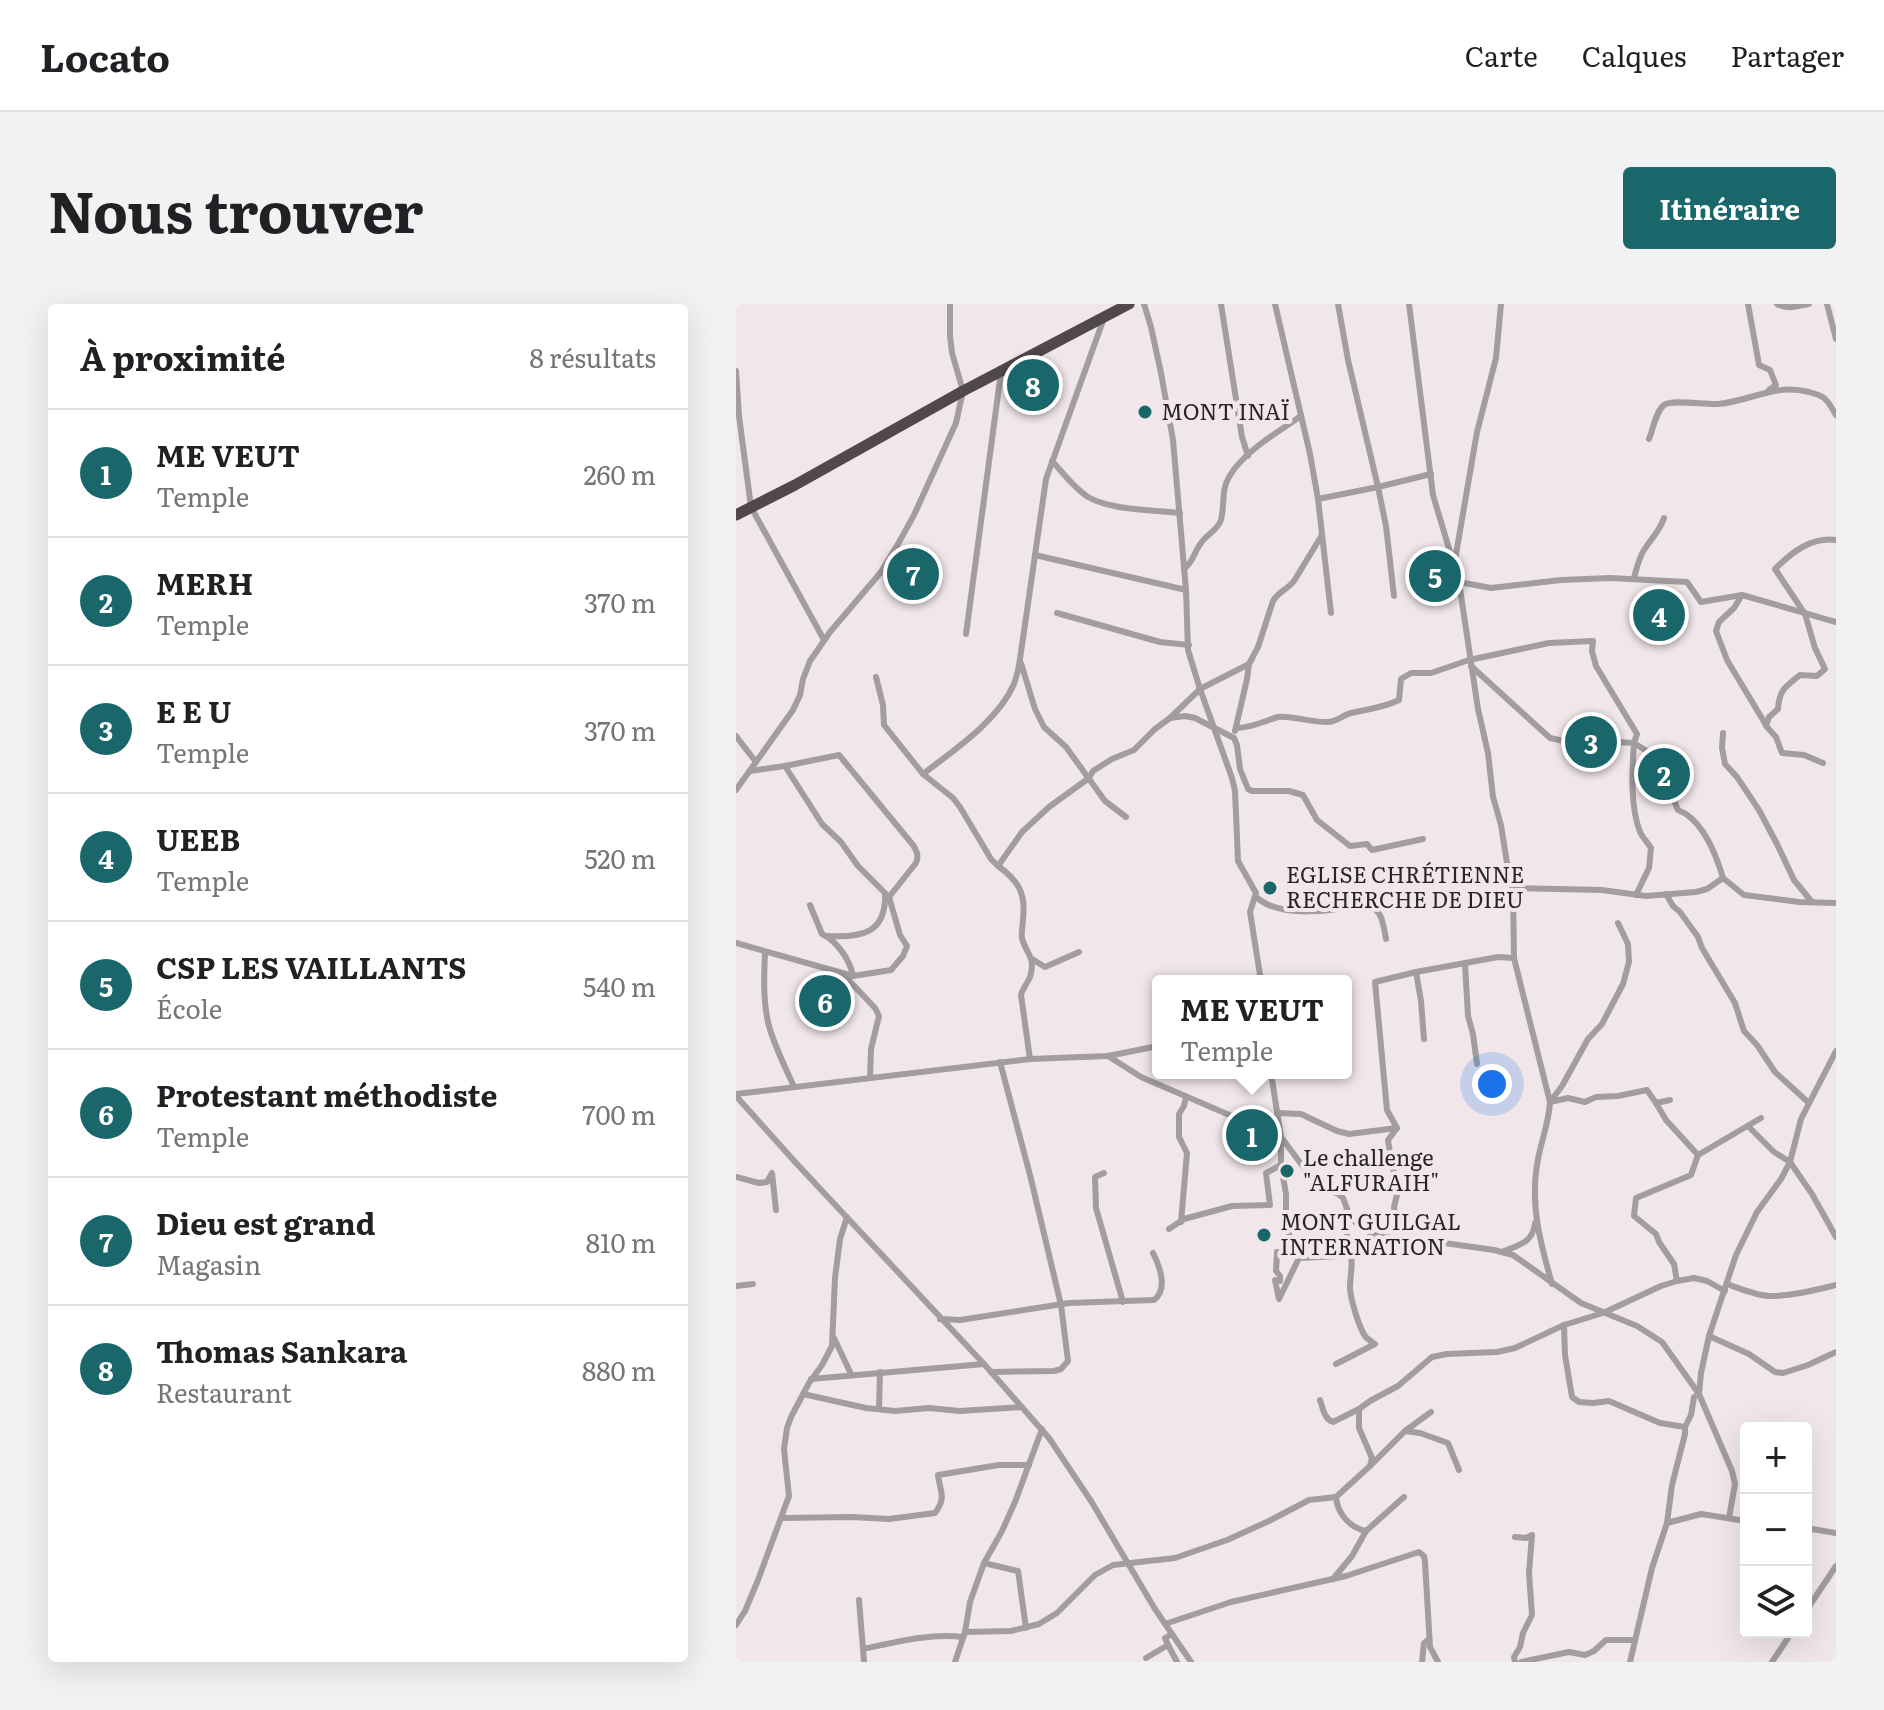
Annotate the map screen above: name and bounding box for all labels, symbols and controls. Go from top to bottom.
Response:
text: Locato [40,27,170,84]
text: Carte [1465,34,1538,76]
text: Calques [1582,34,1686,76]
text: Partager [1730,34,1844,76]
text: Nous trouver [48,167,423,250]
button: Itinéraire [1623,167,1836,249]
text: À proximité [80,331,285,381]
text: 8 résultats [530,337,656,376]
pin: 8 [1007,355,1059,415]
place label: MONT INAÏ [1161,394,1290,427]
marker: MONT INAÏ [1136,403,1154,421]
text: ME VEUT [156,432,300,476]
text: 1 [101,454,111,493]
text: 260 m [583,454,656,493]
text: Temple [156,476,249,515]
pin: 7 [887,544,939,604]
pin: 5 [1409,546,1461,606]
text: MERH [156,560,253,604]
text: 2 [99,582,113,621]
text: 370 m [584,582,656,621]
pin: 4 [1633,585,1685,645]
text: Temple [156,604,249,643]
text: E E U [156,688,231,732]
text: 3 [99,710,113,749]
text: 370 m [584,710,656,749]
pin: 3 [1565,712,1617,772]
text: Temple [156,732,249,771]
pin: 2 [1638,744,1690,804]
text: UEEB [156,816,240,860]
text: 4 [98,838,114,877]
text: 520 m [584,838,656,877]
place label: EGLISE CHRÉTIENNE RECHERCHE DE DIEU [1286,857,1524,915]
text: Temple [156,860,249,899]
marker: EGLISE CHRÉTIENNE RECHERCHE DE DIEU [1261,879,1279,897]
text: CSP LES VAILLANTS [156,944,466,988]
text: 5 [99,966,113,1005]
text: 540 m [583,966,656,1005]
pin: 6 [799,971,851,1031]
popup [1152,975,1352,1079]
text: ME VEUT [1180,986,1324,1030]
text: École [156,988,222,1027]
text: Temple [1180,1030,1273,1069]
your location [1472,1064,1512,1104]
text: Protestant méthodiste [156,1072,497,1116]
text: 6 [98,1094,114,1133]
text: 700 m [582,1094,656,1133]
pin: 1 [1226,1105,1278,1165]
text: Temple [156,1116,249,1155]
place label: Le challenge "ALFURAIH" [1303,1140,1439,1198]
marker: Le challenge "ALFURAIH" [1278,1162,1296,1180]
text: Dieu est grand [156,1200,375,1244]
place label: MONT GUILGAL INTERNATION [1280,1204,1461,1262]
text: 7 [99,1222,113,1261]
text: 810 m [586,1222,656,1261]
marker: MONT GUILGAL INTERNATION [1255,1226,1273,1244]
text: Magasin [156,1244,261,1283]
text: Thomas Sankara [156,1328,407,1372]
text: 8 [98,1350,114,1389]
text: 880 m [582,1350,656,1389]
text: Restaurant [156,1372,292,1411]
map controls [1740,1422,1812,1638]
button: + [1740,1422,1812,1494]
button: − [1740,1494,1812,1566]
button: layers [1740,1566,1812,1638]

